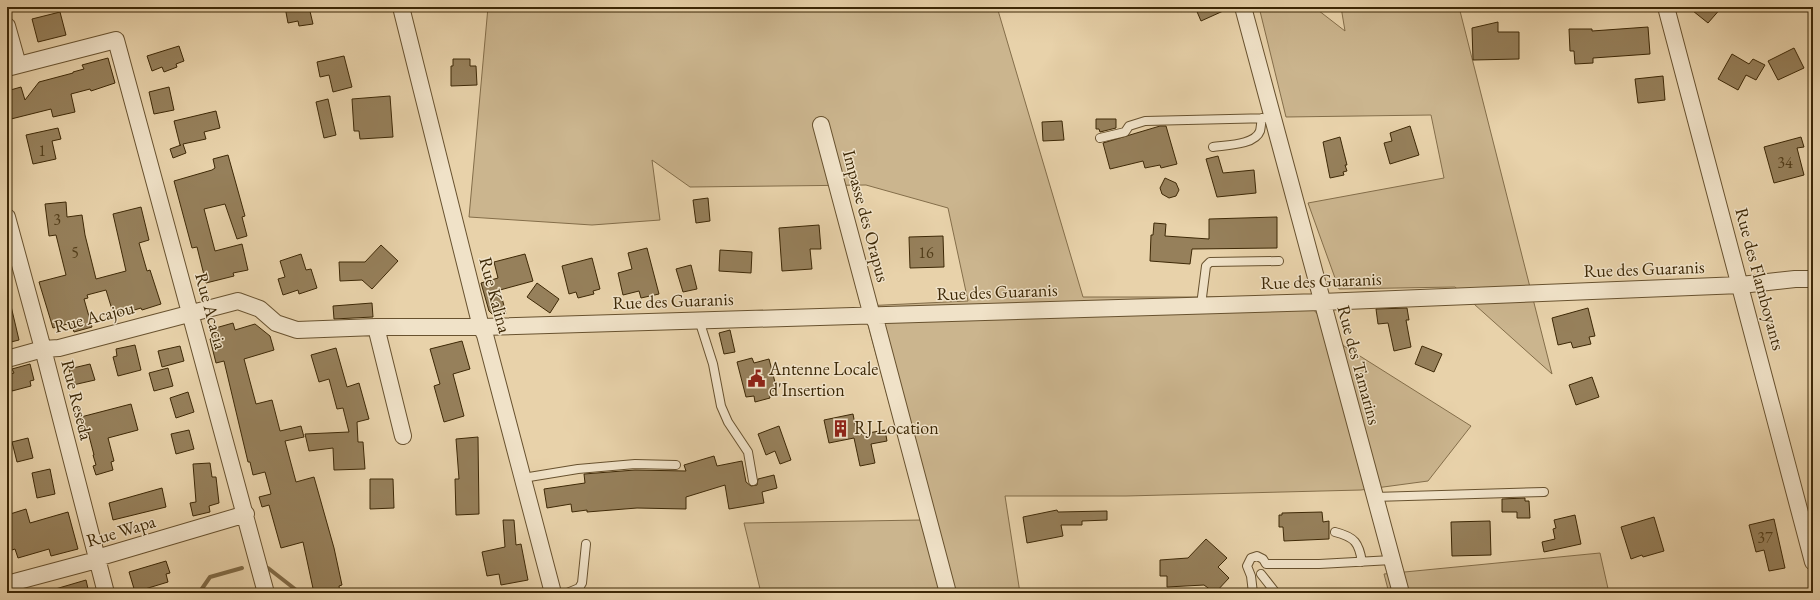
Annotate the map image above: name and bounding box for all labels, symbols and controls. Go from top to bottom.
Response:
house number: 1 [38,140,46,161]
street label: Impasse des Orapus [838,147,895,285]
house number: 34 [1777,152,1793,173]
street label: Rue des Flamboyants [1730,205,1791,353]
house number: 3 [53,209,61,230]
house number: 5 [71,242,79,263]
house number: 16 [918,242,934,263]
street label: Rue Kalina [474,254,517,336]
street label: Rue des Guaranis [1583,255,1705,282]
street label: Rue des Guaranis [1260,267,1382,294]
street label: Rue Acacia [190,270,233,353]
street label: Rue des Guaranis [936,278,1058,305]
street label: Rue des Guaranis [612,287,734,314]
street label: Rue Acajou [51,295,137,338]
street label: Rue des Tamarins [1332,303,1387,427]
street label: Rue Reseda [56,357,99,443]
place label: Antenne Locale d'Insertion [768,357,878,401]
public building icon: Antenne Locale d'Insertion [746,369,766,389]
place label: RJ Location [854,416,939,439]
building icon: RJ Location [831,418,851,438]
street label: Rue Wapa [84,509,159,552]
house number: 37 [1757,527,1773,548]

